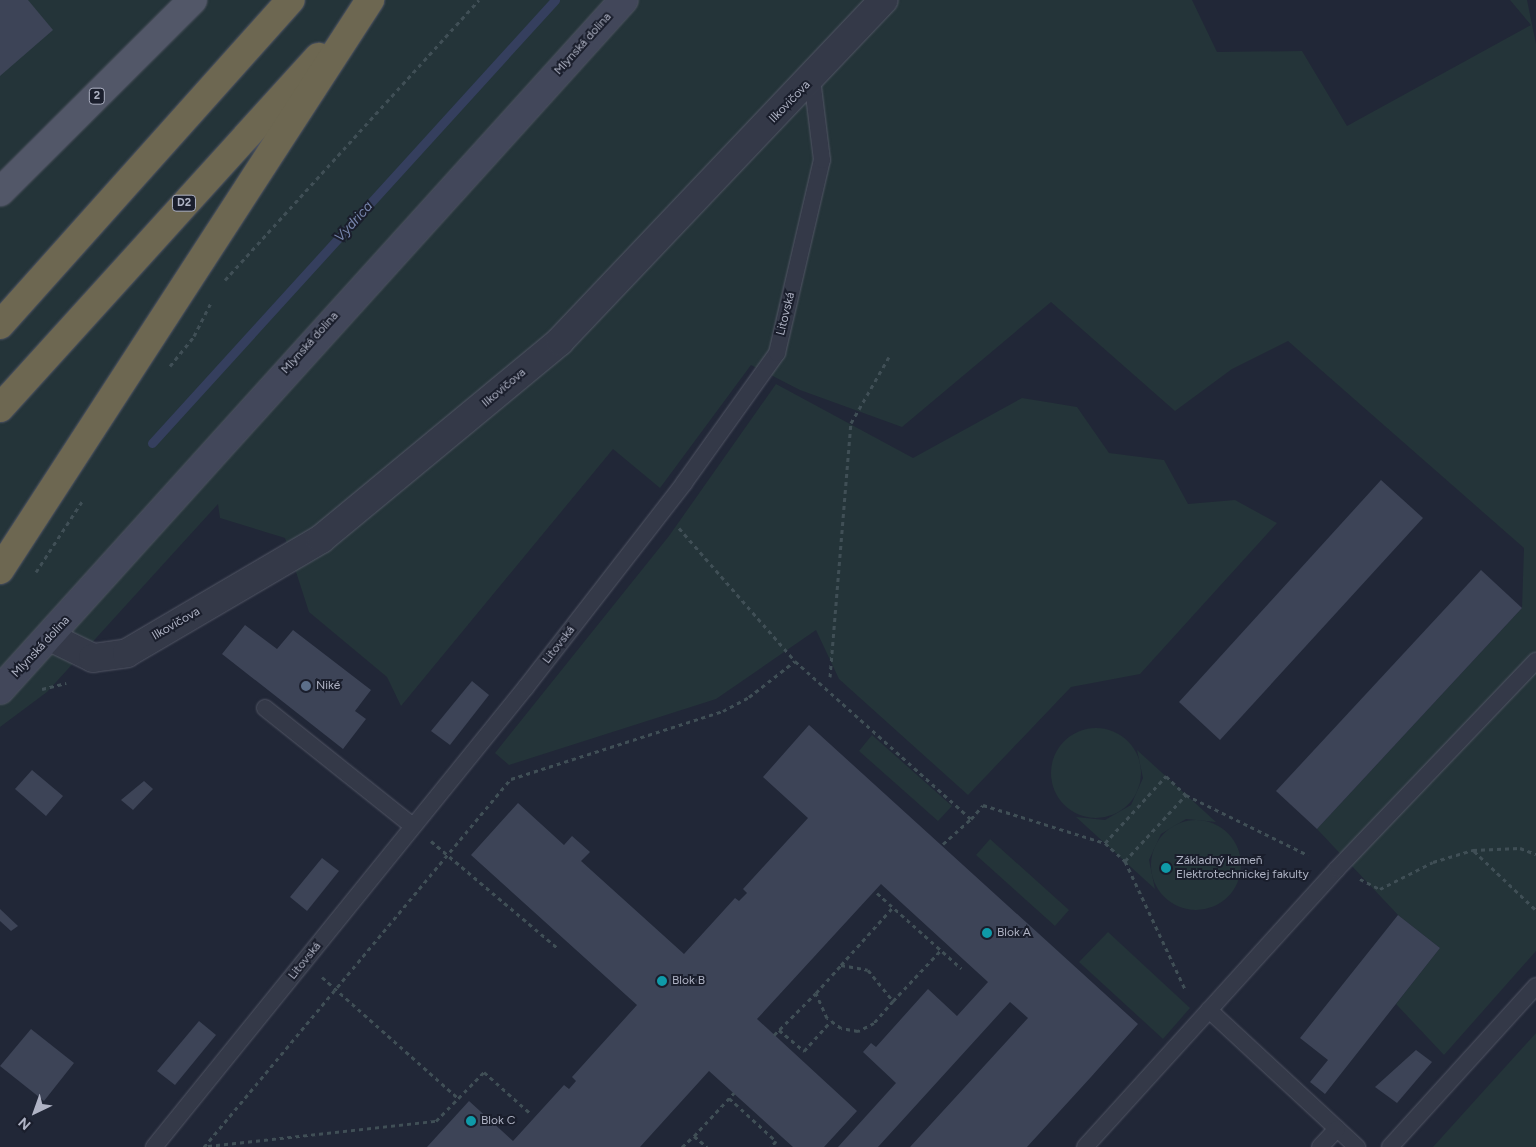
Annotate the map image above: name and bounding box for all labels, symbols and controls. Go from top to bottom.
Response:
street label: Mlynská dolina [551,10,615,78]
street label: Ilkovičova [766,78,814,126]
road number: 2 [88,88,106,104]
road number: D2 [172,194,196,212]
water label: Vydrica [331,198,377,246]
street label: Litovská [774,291,798,337]
street label: Mlynská dolina [278,309,342,377]
street label: Ilkovičova [479,365,529,411]
street label: Ilkovičova [149,605,203,643]
street label: Mlynská dolina [9,613,73,681]
street label: Litovská [540,623,578,667]
place label: Niké [316,679,340,693]
marker: Niké [300,680,312,692]
place label: Základný kameň Elektrotechnickej fakulty [1176,854,1309,882]
marker: Základný kameň Elektrotechnickej fakulty [1160,862,1172,874]
place label: Blok A [997,926,1031,940]
marker: Blok A [981,927,993,939]
street label: Litovská [286,939,324,983]
place label: Blok B [672,974,705,988]
marker: Blok B [656,975,668,987]
north arrow [10,1087,60,1137]
text: N [15,1114,34,1133]
place label: Blok C [481,1114,515,1128]
marker: Blok C [465,1115,477,1127]

